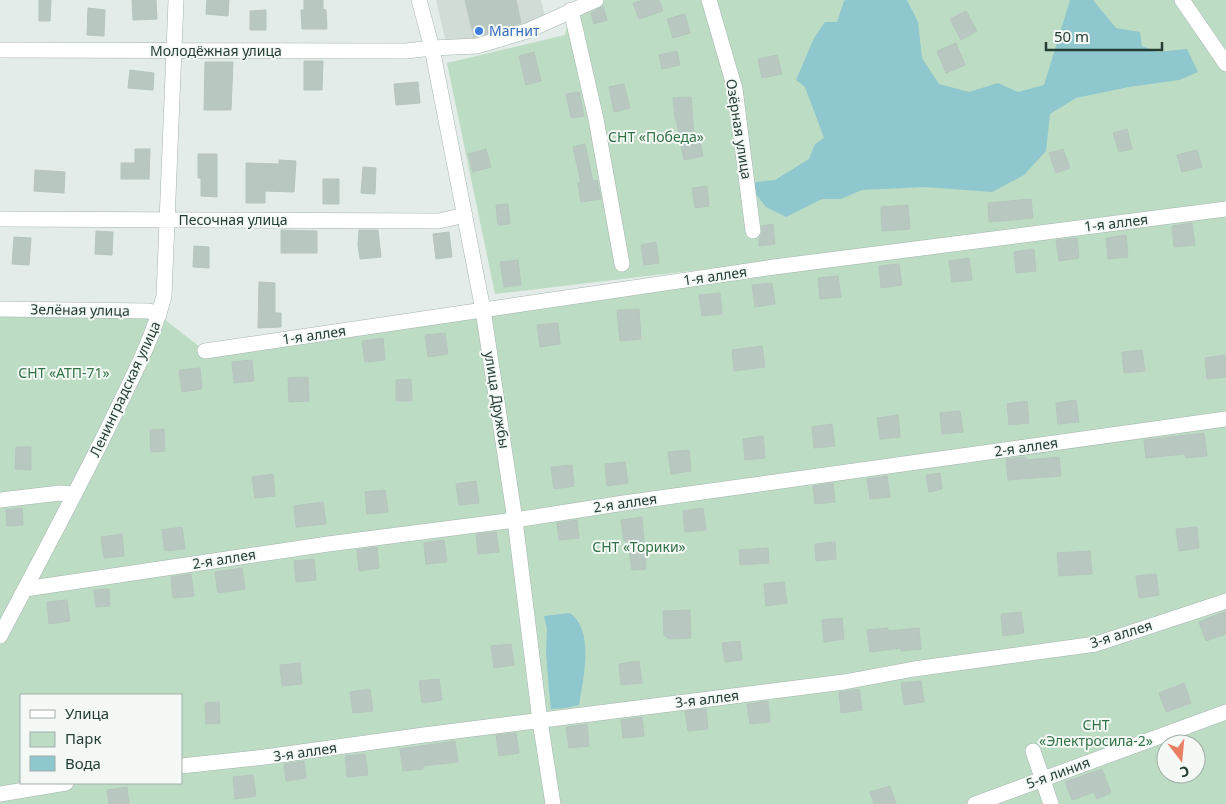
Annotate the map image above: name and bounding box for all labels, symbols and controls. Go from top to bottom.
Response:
scale bar [1046,20,1162,52]
place label: Магнит [489,21,540,40]
marker: Магнит [473,25,485,37]
text: 50 m [1054,26,1089,46]
street label: Молодёжная улица [150,41,282,60]
street label: Озёрная улица [722,77,757,181]
park label: СНТ «Победа» [608,127,704,146]
street label: 1-я аллея [1083,209,1149,236]
street label: Песочная улица [179,210,287,229]
street label: 1-я аллея [682,262,748,289]
street label: Зелёная улица [30,299,130,320]
street label: Ленинградская улица [85,318,164,460]
street label: 1-я аллея [281,321,347,348]
street label: улица Дружбы [480,350,515,450]
park label: СНТ «АТП-71» [18,363,110,382]
street label: 2-я аллея [993,433,1059,460]
street label: 2-я аллея [592,489,658,516]
park label: СНТ «Торики» [592,537,686,556]
street label: 2-я аллея [191,544,257,573]
street label: 3-я аллея [1087,615,1154,652]
street label: 3-я аллея [674,685,740,712]
legend [20,694,182,784]
text: Улица [65,703,109,723]
park label: СНТ «Электросила-2» [1039,715,1153,750]
text: Парк [65,728,101,748]
north arrow [1156,734,1206,784]
street label: 3-я аллея [272,738,338,765]
street label: 5-я линия [1023,752,1092,793]
text: Вода [65,753,101,773]
text: С [1178,762,1192,782]

